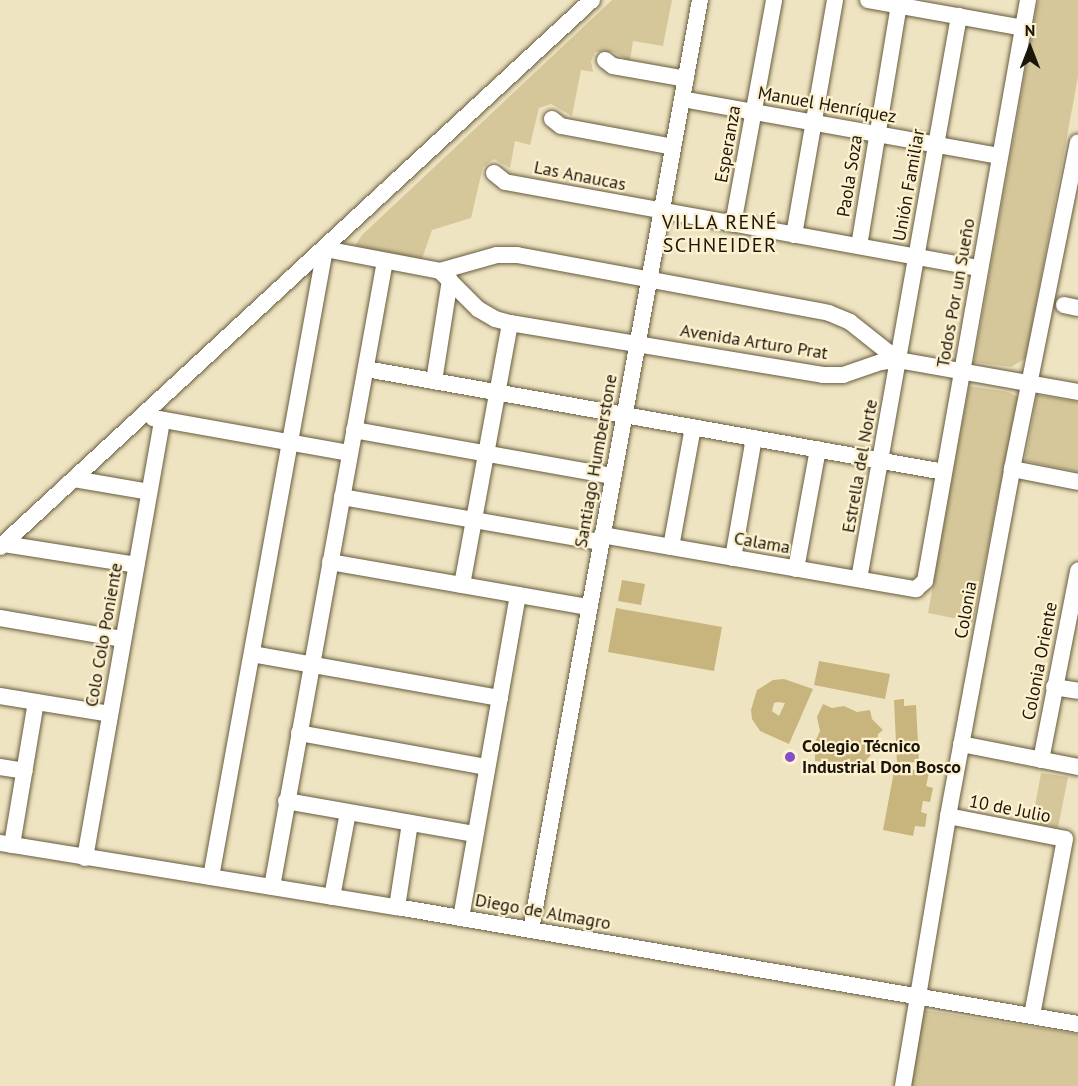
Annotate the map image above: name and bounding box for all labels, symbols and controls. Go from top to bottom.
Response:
north arrow [1000,18,1060,78]
text: N [1025,20,1035,40]
street label: Manuel Henríquez [756,82,898,128]
street label: Esperanza [711,104,745,184]
street label: Unión Familiar [889,127,929,243]
street label: Paola Soza [833,133,867,219]
street label: Las Anaucas [532,156,628,196]
district label: VILLA RENÉ SCHNEIDER [662,210,778,257]
street label: Todos Por un Sueño [932,217,980,369]
street label: Avenida Arturo Prat [678,320,830,364]
street label: Santiago Humberstone [570,373,622,549]
street label: Estrella del Norte [838,398,882,534]
street label: Calama [732,527,792,559]
street label: Colo Colo Poniente [81,561,127,709]
street label: Colonia [950,580,982,640]
street label: Colonia Oriente [1018,600,1062,722]
place label: Colegio Técnico Industrial Don Bosco [802,736,961,778]
marker: Colegio Técnico Industrial Don Bosco [783,750,797,764]
street label: 10 de Julio [967,791,1053,827]
street label: Diego de Almagro [473,889,613,935]

